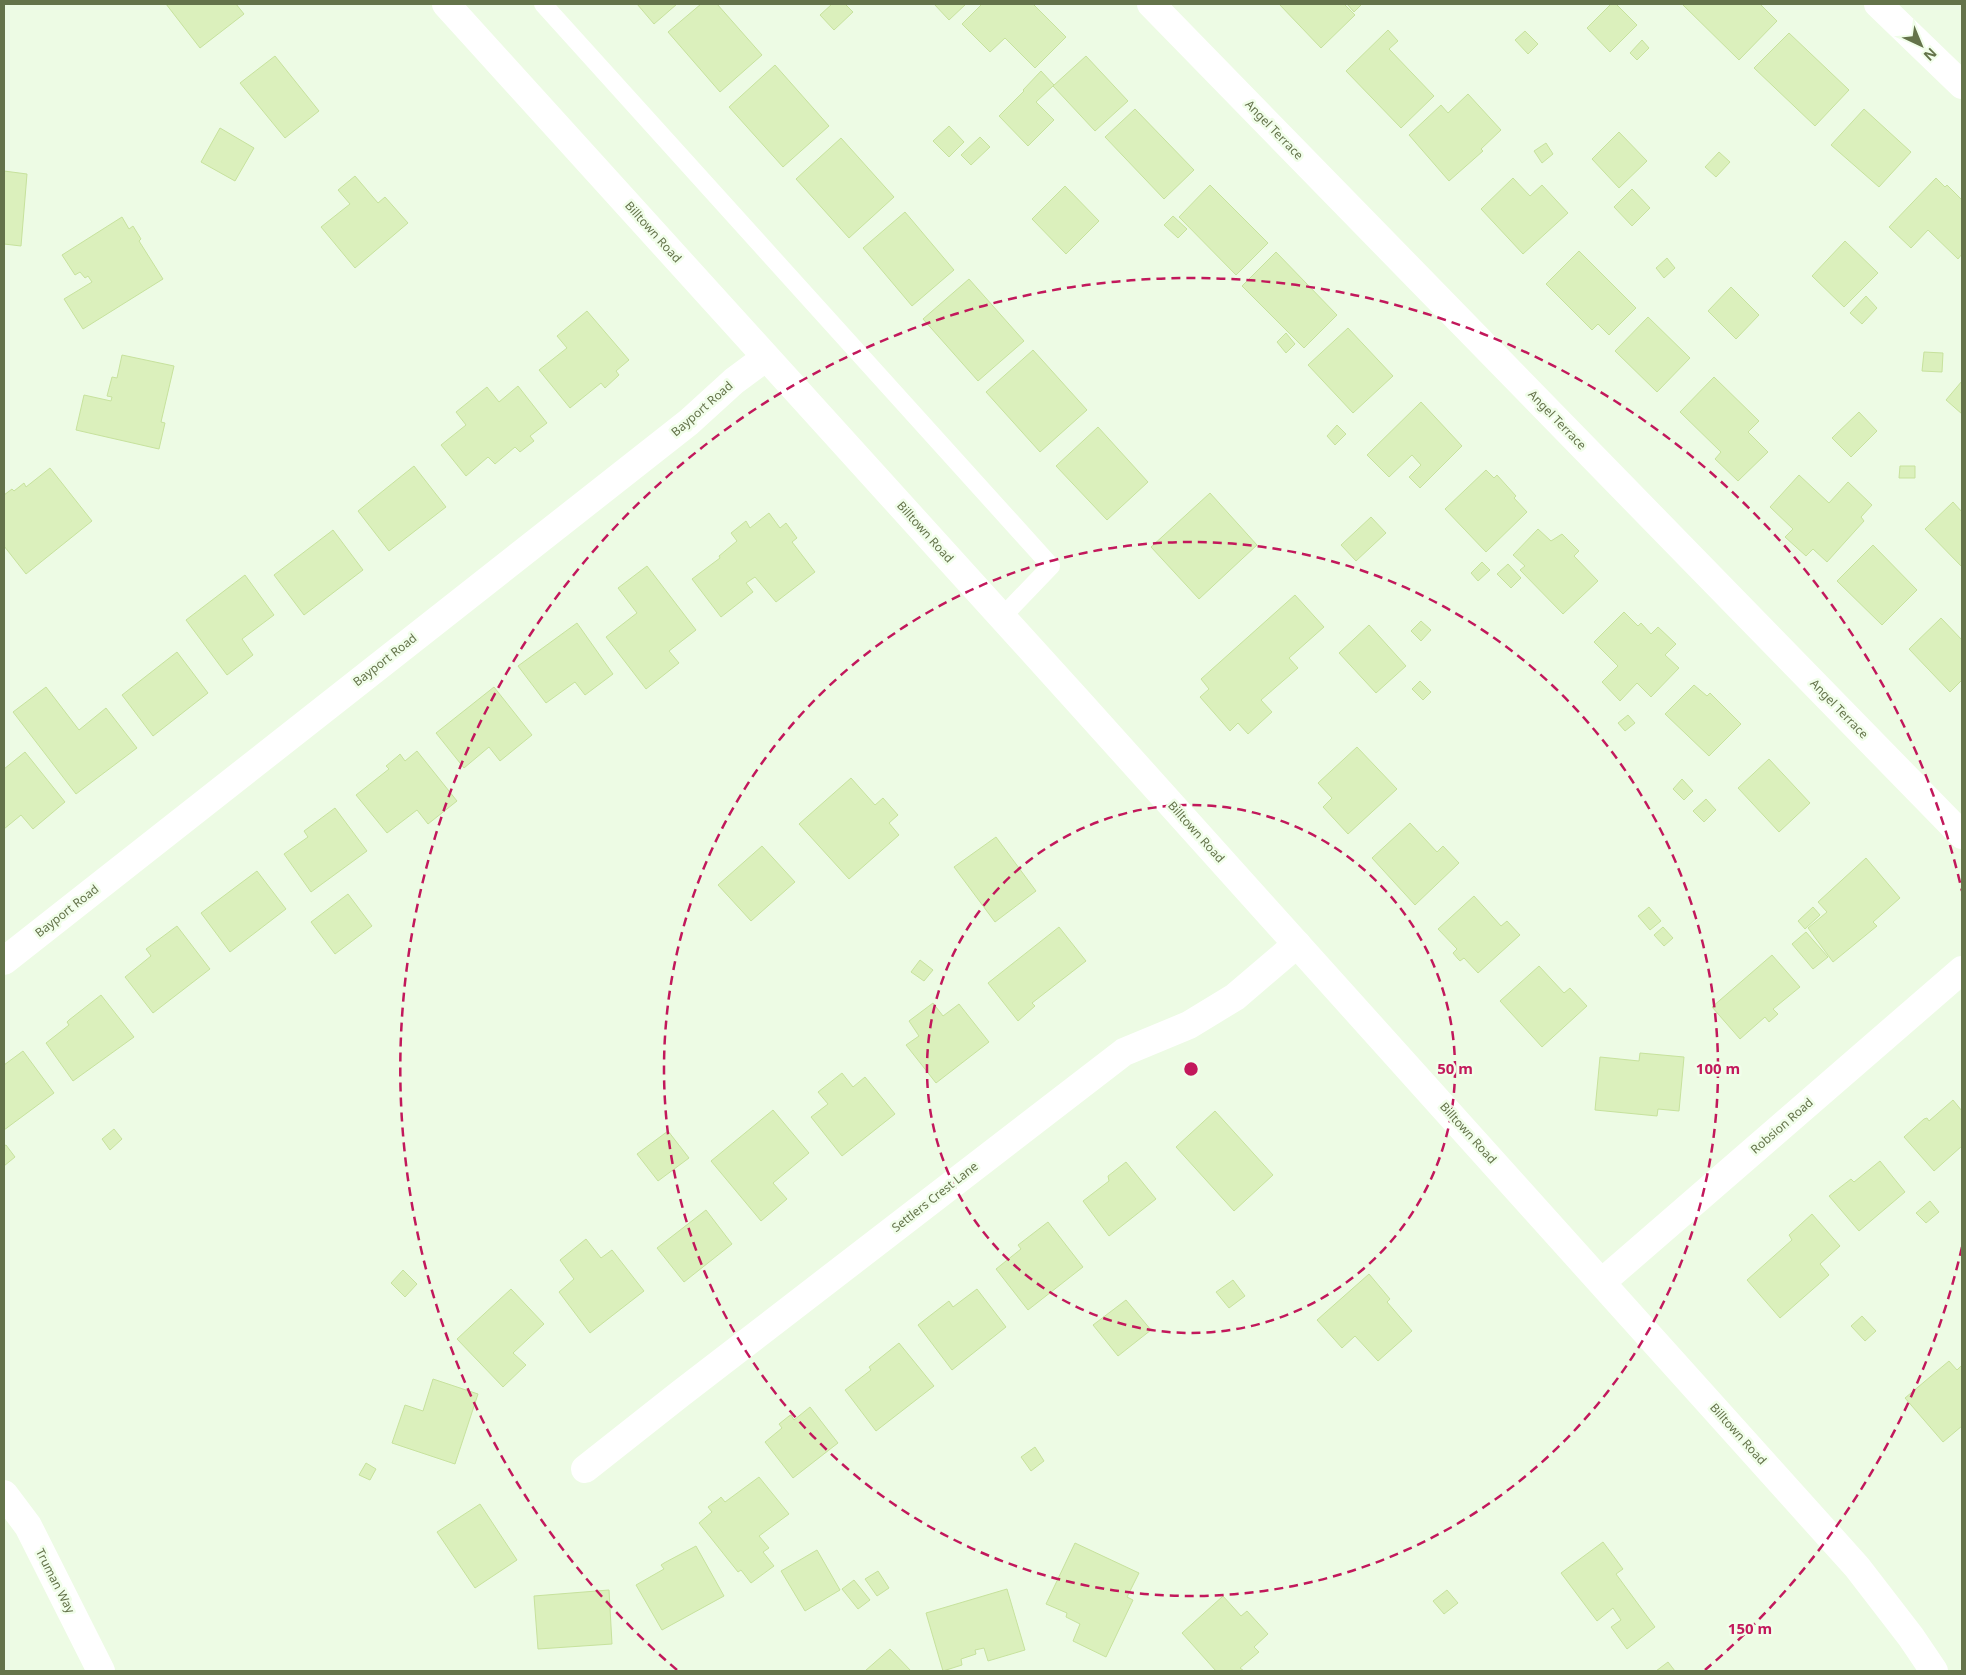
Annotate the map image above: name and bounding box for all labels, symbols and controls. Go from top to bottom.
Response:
north arrow [1896,20,1946,70]
text: N [1920,44,1941,66]
street label: Angel Terrace [1242,96,1307,163]
street label: Billtown Road [621,197,686,266]
street label: Bayport Road [667,377,736,440]
street label: Angel Terrace [1525,386,1590,453]
street label: Billtown Road [893,497,958,566]
street label: Bayport Road [349,629,420,690]
street label: Angel Terrace [1807,675,1872,742]
street label: Billtown Road [1164,797,1229,866]
street label: Bayport Road [31,880,102,941]
text: 50 m [1437,1058,1473,1078]
text: 100 m [1696,1058,1740,1078]
centre of rings [1182,1060,1200,1078]
street label: Robsion Road [1747,1094,1817,1157]
street label: Billtown Road [1436,1098,1501,1167]
street label: Settlers Crest Lane [888,1157,982,1236]
street label: Billtown Road [1706,1399,1771,1468]
street label: Truman Way [32,1545,79,1617]
text: 150 m [1728,1618,1772,1638]

